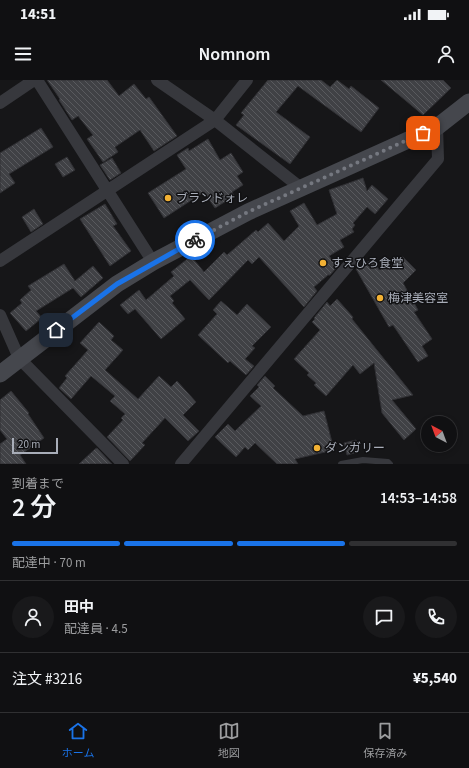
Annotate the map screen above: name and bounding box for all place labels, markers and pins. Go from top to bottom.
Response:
pin [406,116,440,150]
place label: ブランドォレ [176,190,248,207]
marker: ブランドォレ [163,193,173,203]
place label: すえひろ食堂 [331,255,403,272]
marker: すえひろ食堂 [318,258,328,268]
place label: 梅津美容室 [388,290,448,307]
marker: 梅津美容室 [375,293,385,303]
pin [39,313,73,347]
place label: ダンガリー [325,440,385,457]
marker: ダンガリー [312,443,322,453]

